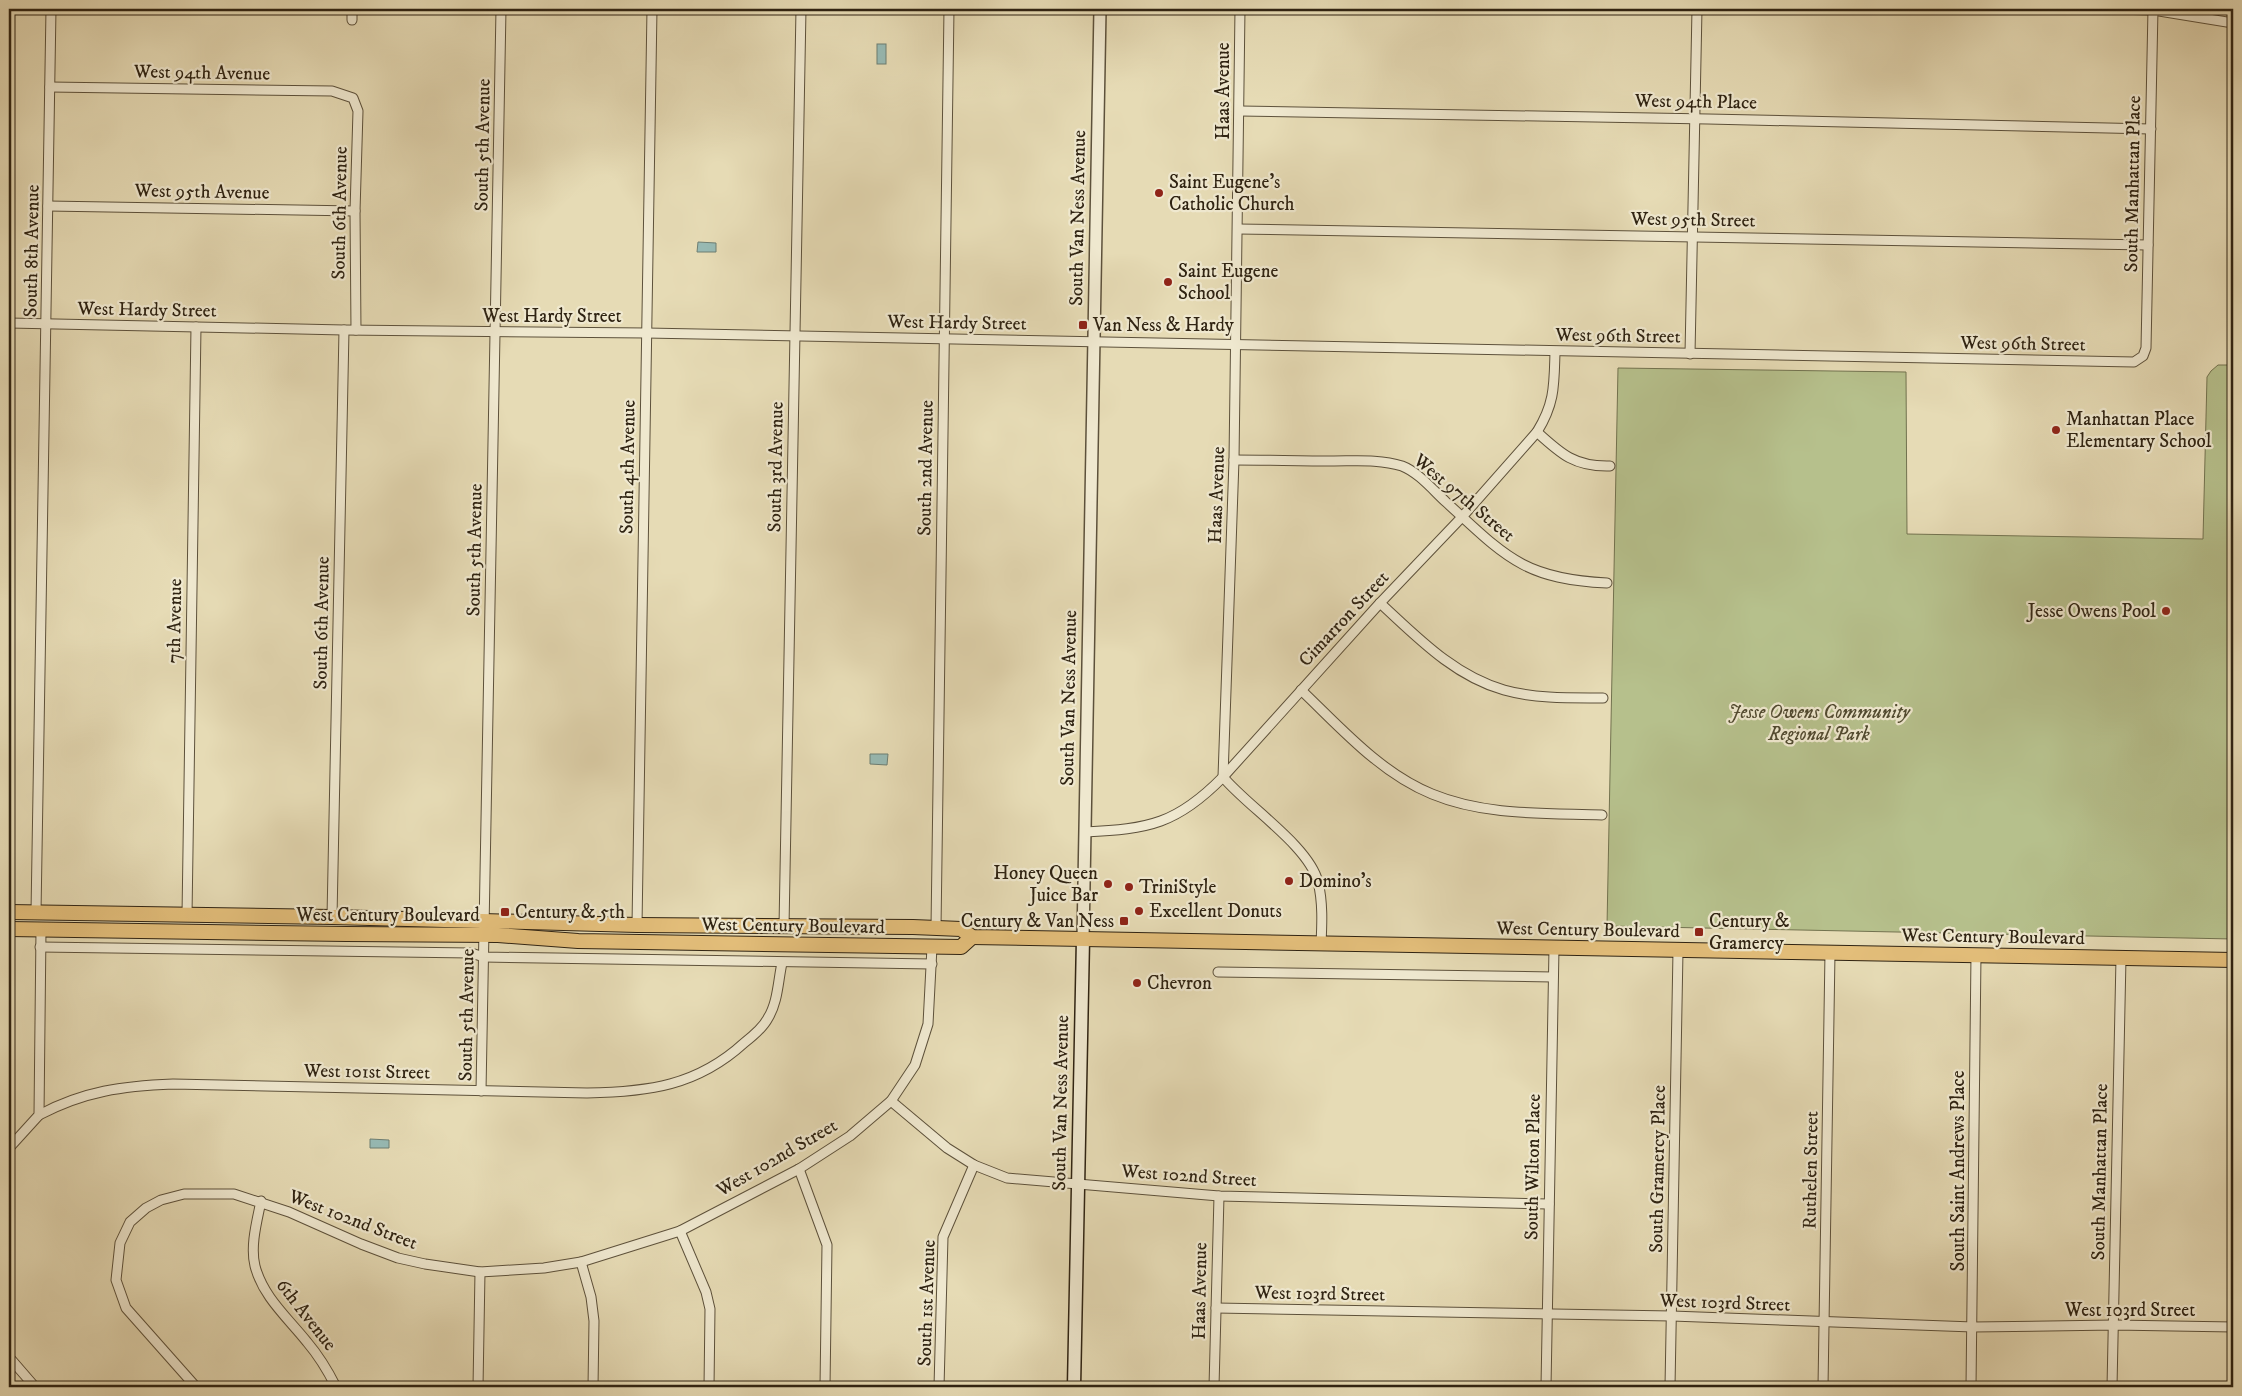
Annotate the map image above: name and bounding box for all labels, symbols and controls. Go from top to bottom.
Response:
street label: Haas Avenue [1212,42,1235,140]
street label: West 94th Avenue [133,60,270,86]
street label: South 5th Avenue [470,78,496,212]
street label: West 94th Place [1634,89,1757,115]
street label: South Manhattan Place [2120,95,2146,273]
street label: South Van Ness Avenue [1065,130,1091,306]
street label: South 6th Avenue [327,146,353,280]
place label: Saint Eugene's Catholic Church [1169,171,1295,216]
street label: West 95th Avenue [133,179,270,205]
street label: South 8th Avenue [19,184,45,318]
marker: Saint Eugene's Catholic Church [1153,187,1165,199]
street label: West 95th Street [1629,207,1756,233]
place label: Saint Eugene School [1178,260,1279,305]
marker: Saint Eugene School [1162,276,1174,288]
street label: West Hardy Street [76,297,217,323]
street label: West Hardy Street [481,305,622,328]
street label: West Hardy Street [886,310,1027,336]
place label: Van Ness & Hardy [1092,314,1235,337]
marker: Van Ness & Hardy [1077,319,1089,331]
street label: West 96th Street [1554,323,1681,349]
street label: West 96th Street [1959,331,2086,357]
street label: South 4th Avenue [615,400,641,534]
street label: South 2nd Avenue [913,400,939,536]
street label: South 3rd Avenue [763,401,789,533]
place label: Manhattan Place Elementary School [2066,408,2212,453]
marker: Manhattan Place Elementary School [2050,424,2062,436]
street label: Haas Avenue [1204,446,1230,544]
street label: West 97th Street [1408,448,1519,547]
street label: South 5th Avenue [462,483,488,617]
street label: South 6th Avenue [309,556,335,690]
street label: Cimarron Street [1294,566,1394,672]
street label: 7th Avenue [163,578,187,664]
place label: Jesse Owens Pool [2026,600,2156,623]
marker: Jesse Owens Pool [2160,605,2172,617]
street label: South Van Ness Avenue [1056,610,1082,786]
park label: Jesse Owens Community Regional Park [1728,701,1911,746]
place label: Honey Queen Juice Bar [993,862,1098,907]
place label: Domino's [1299,870,1372,893]
marker: Domino's [1283,875,1295,887]
place label: TriniStyle [1139,876,1217,899]
marker: Honey Queen Juice Bar [1102,878,1114,890]
marker: TriniStyle [1123,881,1135,893]
place label: Excellent Donuts [1149,900,1282,923]
place label: Century & 5th [515,901,625,924]
street label: West Century Boulevard [295,904,480,927]
marker: Excellent Donuts [1133,905,1145,917]
marker: Century & 5th [499,906,511,918]
place label: Century & Van Ness [961,910,1114,933]
place label: Century & Gramercy [1709,910,1790,955]
street label: West Century Boulevard [700,913,885,939]
marker: Century & Van Ness [1118,915,1130,927]
street label: West Century Boulevard [1495,917,1680,943]
street label: West Century Boulevard [1900,924,2085,950]
marker: Century & Gramercy [1693,926,1705,938]
street label: South 5th Avenue [454,948,480,1082]
place label: Chevron [1147,972,1212,995]
marker: Chevron [1131,977,1143,989]
street label: South Van Ness Avenue [1048,1015,1074,1191]
street label: West 101st Street [303,1059,430,1085]
street label: South Saint Andrews Place [1947,1070,1970,1272]
street label: South Manhattan Place [2087,1083,2113,1261]
street label: South Gramercy Place [1645,1085,1671,1253]
street label: South Wilton Place [1520,1093,1546,1240]
street label: Ruthelen Street [1798,1111,1824,1229]
street label: West 102nd Street [712,1114,842,1202]
street label: West 102nd Street [1120,1160,1257,1192]
street label: West 102nd Street [285,1185,420,1255]
street label: South 1st Avenue [913,1239,941,1367]
street label: Haas Avenue [1188,1242,1212,1340]
street label: 6th Avenue [271,1275,341,1356]
street label: West 103rd Street [1254,1281,1385,1307]
street label: West 103rd Street [1658,1289,1791,1317]
street label: West 103rd Street [2064,1299,2195,1322]

